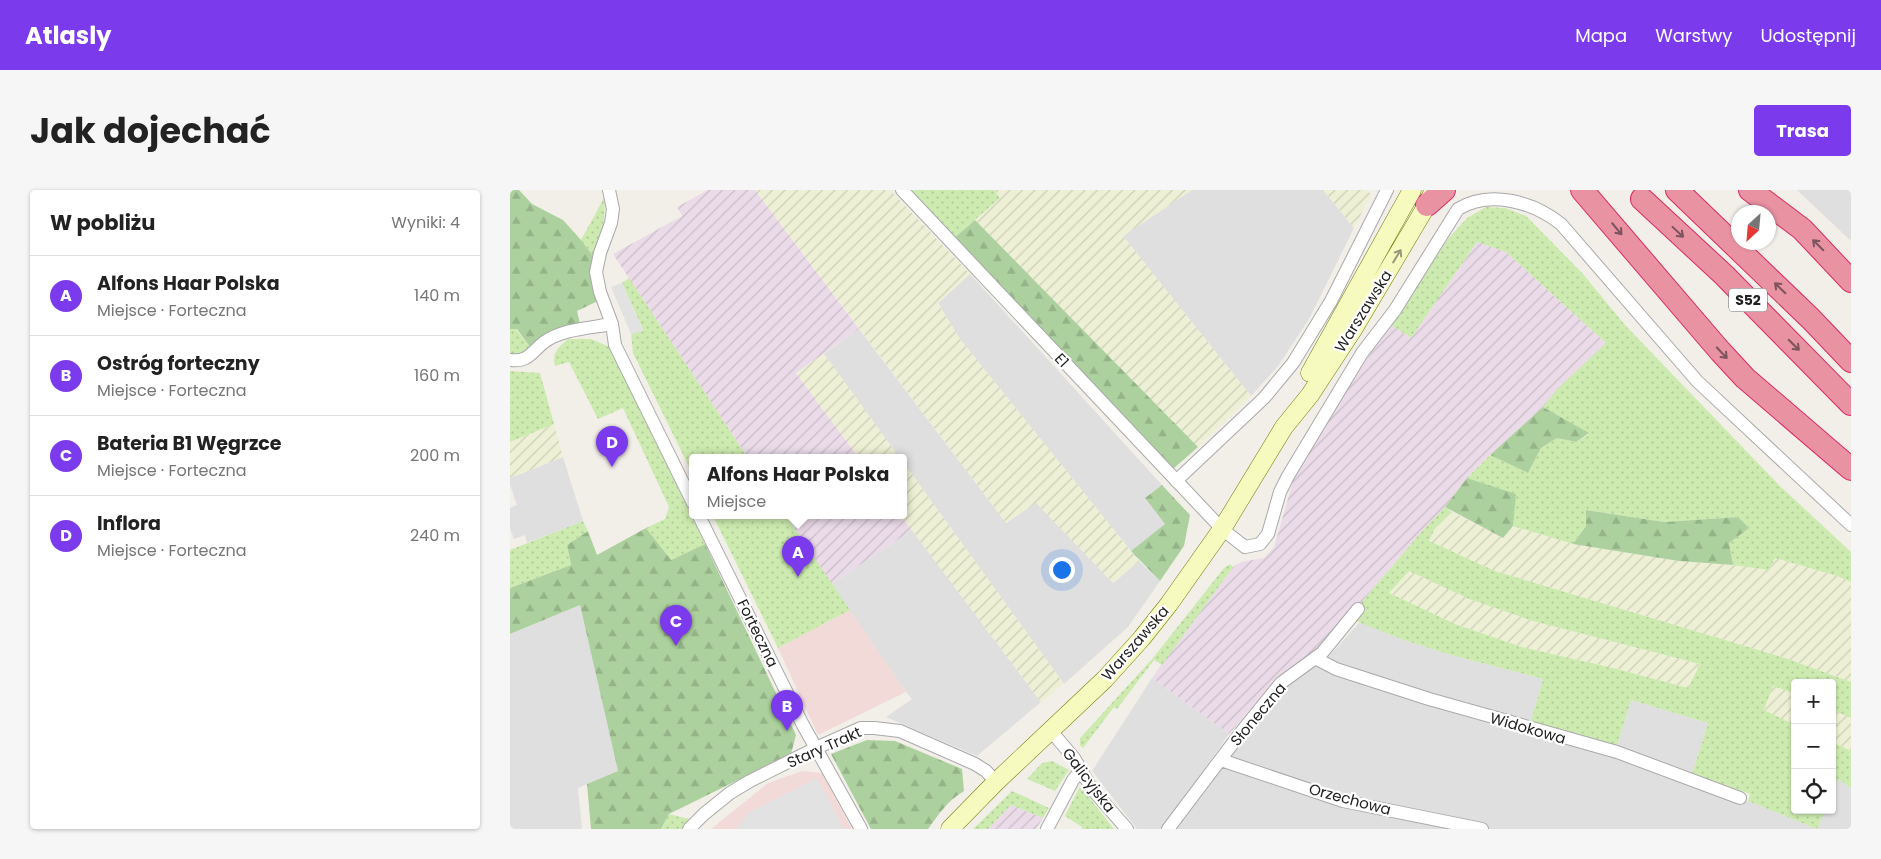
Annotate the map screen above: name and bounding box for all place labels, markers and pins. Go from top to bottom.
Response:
pin: D [596,426,628,467]
pin: A [782,536,814,577]
pin: C [660,605,692,646]
pin: B [771,690,803,731]

